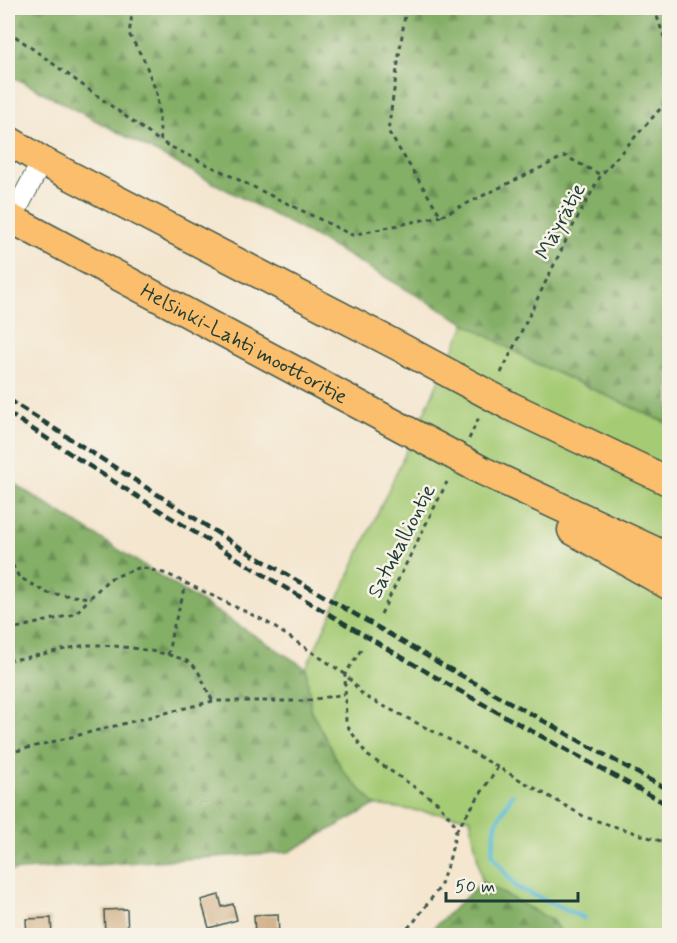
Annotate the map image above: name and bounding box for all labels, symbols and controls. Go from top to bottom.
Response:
street label: Mäyrätie [529,178,593,264]
street label: Helsinki-Lahti moottoritie [135,277,352,411]
street label: Satukalliontie [361,480,443,603]
scale bar [446,865,578,903]
text: 50 m [455,875,495,899]

